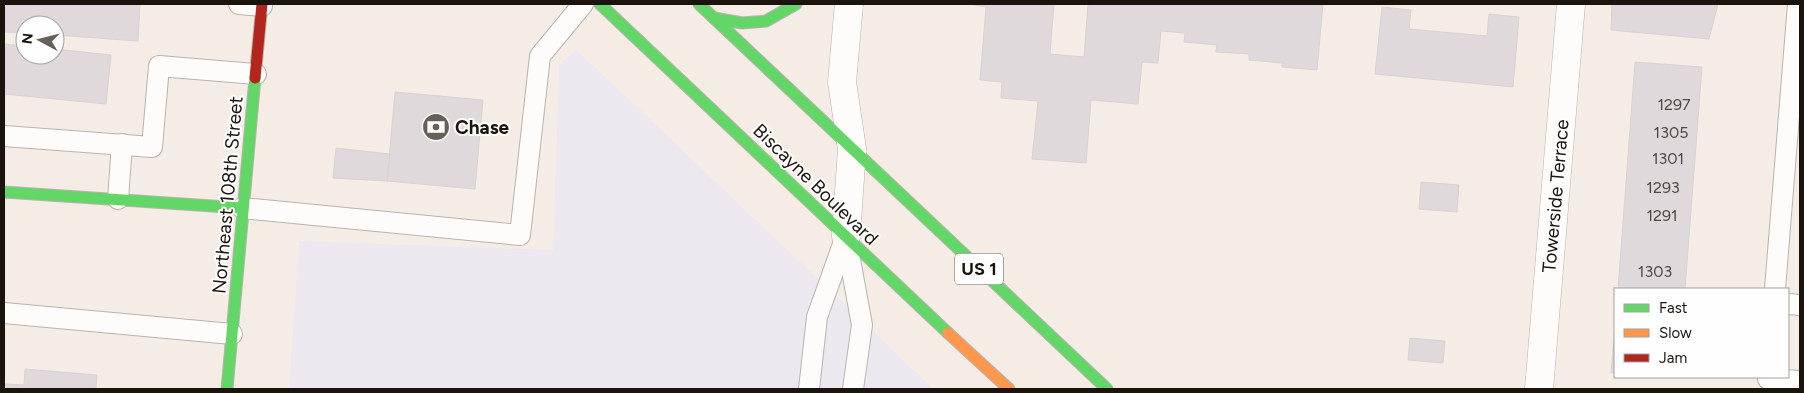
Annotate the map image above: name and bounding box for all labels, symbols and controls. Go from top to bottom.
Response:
north arrow [15,15,65,65]
text: N [18,32,37,45]
street label: Northeast 108th Street [207,95,248,295]
house number: 1297 [1657,95,1691,114]
bank icon: Chase [421,112,451,142]
place label: Chase [455,116,510,139]
street label: Towerside Terrace [1537,118,1574,274]
street label: Biscayne Boulevard [748,119,883,250]
house number: 1305 [1654,123,1688,142]
house number: 1301 [1652,149,1684,168]
house number: 1293 [1646,178,1680,197]
house number: 1291 [1646,206,1678,225]
road number: US 1 [955,253,1003,284]
house number: 1303 [1638,262,1672,281]
legend [1614,288,1789,378]
text: Fast [1659,299,1688,317]
text: Slow [1659,324,1692,342]
text: Jam [1659,349,1687,367]

